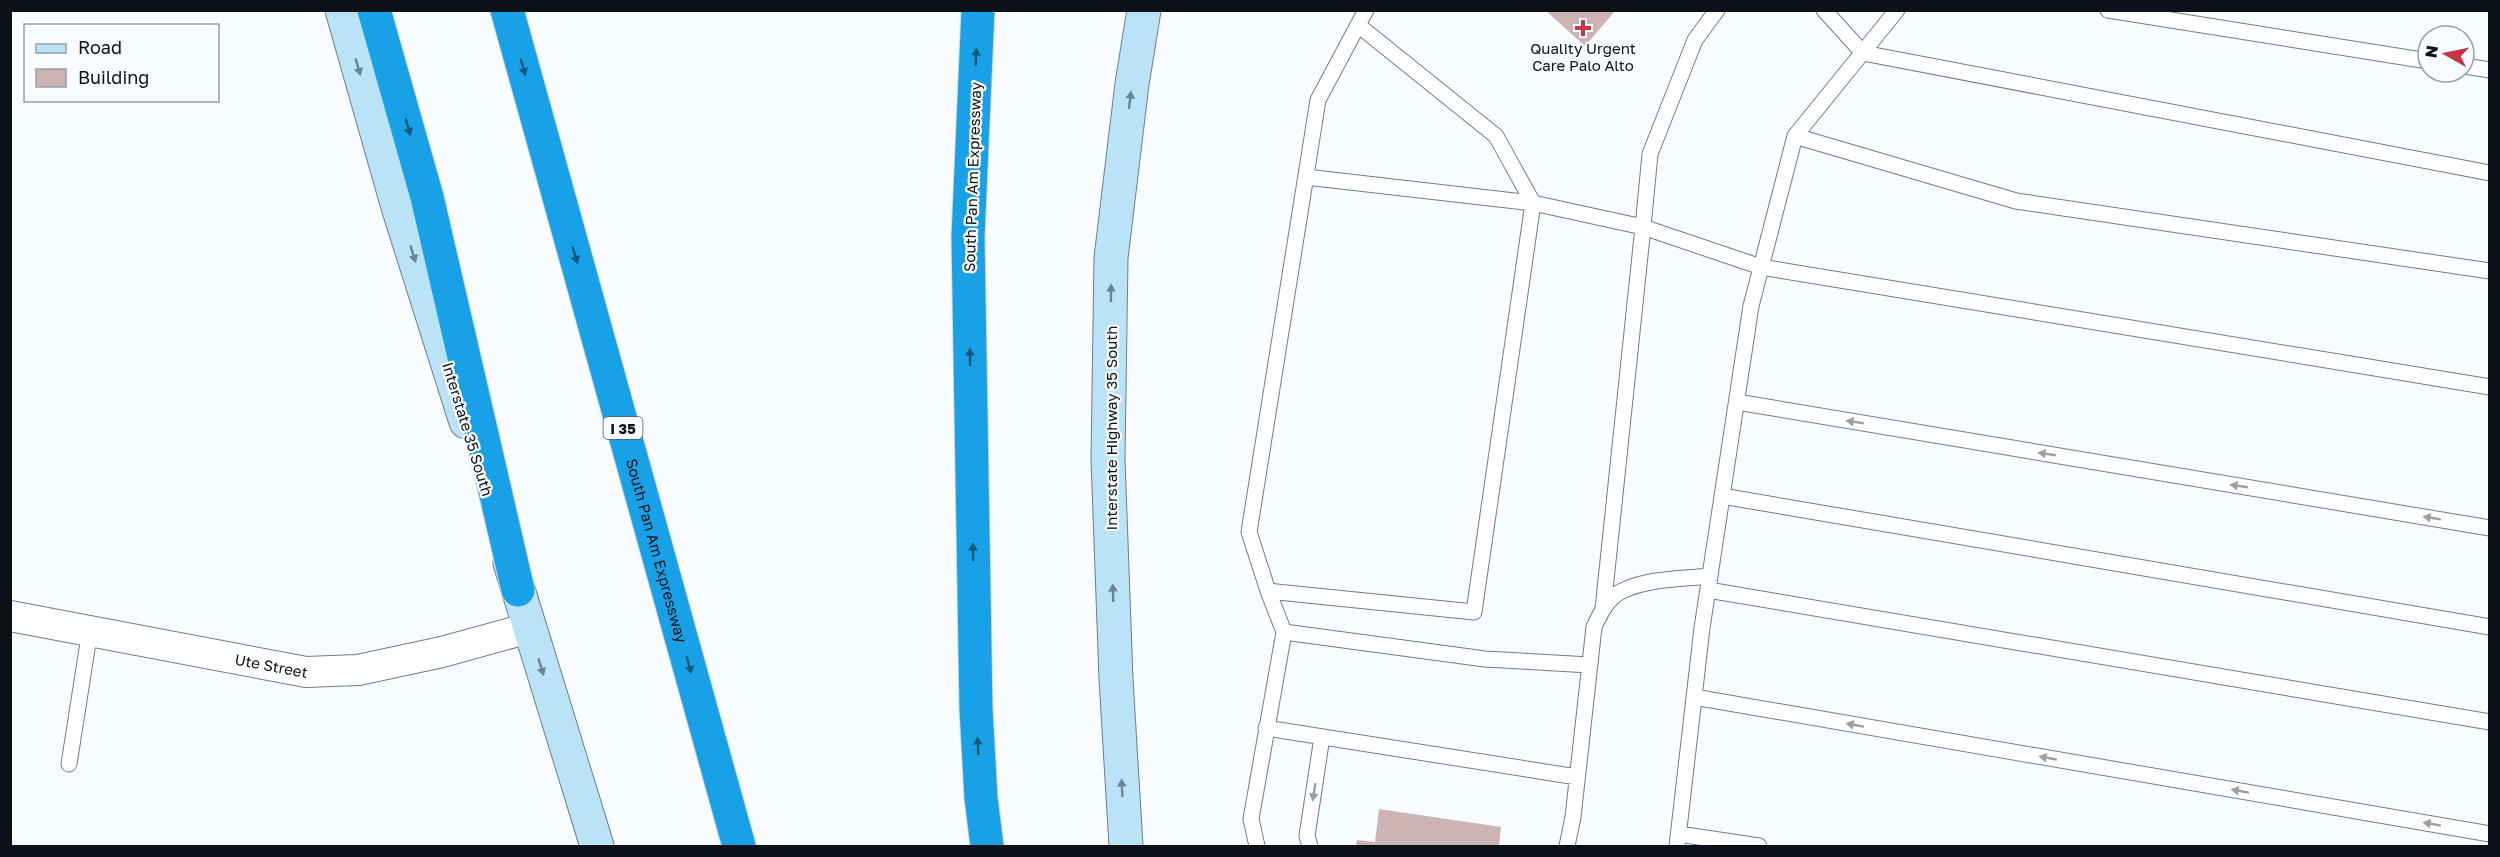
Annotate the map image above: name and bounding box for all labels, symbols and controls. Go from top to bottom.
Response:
marker: Quality Urgent Care Palo Alto [1574,19,1592,37]
legend [24,24,219,102]
north arrow [2416,24,2476,84]
text: Road [78,36,122,58]
place label: Quality Urgent Care Palo Alto [1530,39,1636,74]
text: N [2420,44,2442,59]
one-way arrow [972,47,981,66]
one-way arrow [354,58,363,76]
one-way arrow [518,58,528,76]
text: Building [78,66,149,88]
street label: South Pan Am Expressway [960,81,984,272]
one-way arrow [1125,90,1135,109]
one-way arrow [403,118,413,137]
one-way arrow [409,245,418,263]
one-way arrow [571,246,580,264]
one-way arrow [1106,284,1116,303]
street label: Interstate Highway 35 South [1102,325,1120,531]
one-way arrow [965,347,975,366]
street label: Interstate 35 South [439,360,497,498]
road number: I 35 [604,417,642,439]
one-way arrow [1845,417,1864,426]
one-way arrow [2037,449,2056,458]
street label: South Pan Am Expressway [623,456,691,645]
one-way arrow [2230,481,2249,490]
one-way arrow [2422,513,2441,522]
one-way arrow [968,542,978,561]
one-way arrow [1108,584,1118,603]
street label: Ute Street [233,650,309,681]
one-way arrow [685,656,694,674]
one-way arrow [537,658,546,676]
one-way arrow [1846,720,1865,729]
one-way arrow [974,737,983,756]
one-way arrow [2038,753,2057,762]
one-way arrow [1118,779,1127,798]
one-way arrow [1309,782,1318,801]
one-way arrow [2230,786,2249,795]
one-way arrow [2422,820,2441,829]

